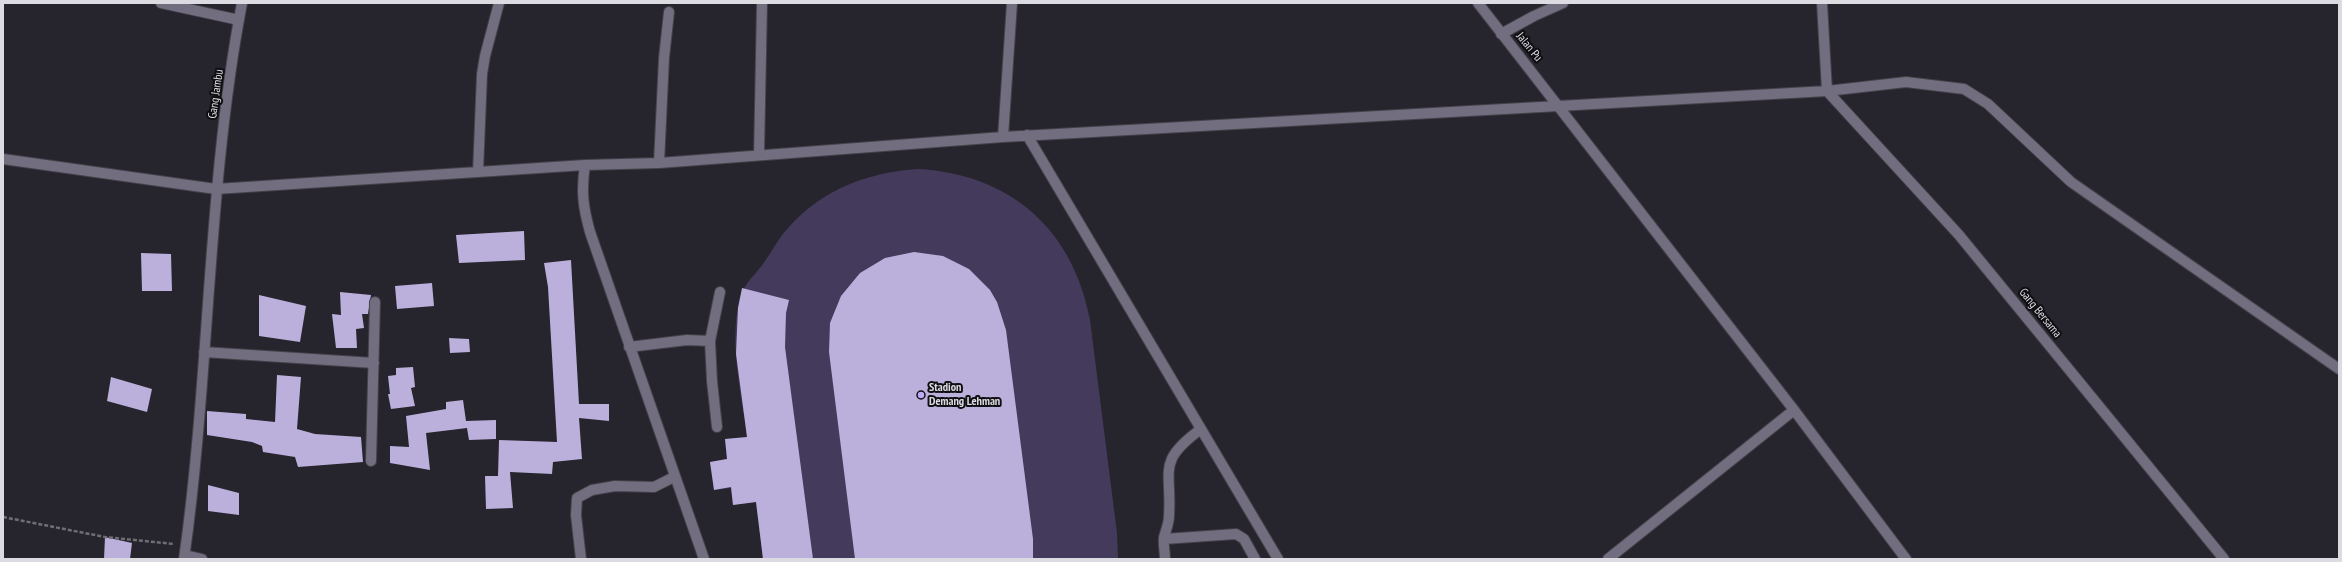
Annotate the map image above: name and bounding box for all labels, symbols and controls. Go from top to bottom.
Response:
street label: Jalan Pu [1513,29,1545,65]
street label: Gang Jambu [205,68,227,120]
street label: Gang Bersama [2016,286,2064,340]
place label: Stadion Demang Lehman [929,381,1000,409]
marker: Stadion Demang Lehman [916,390,926,400]

